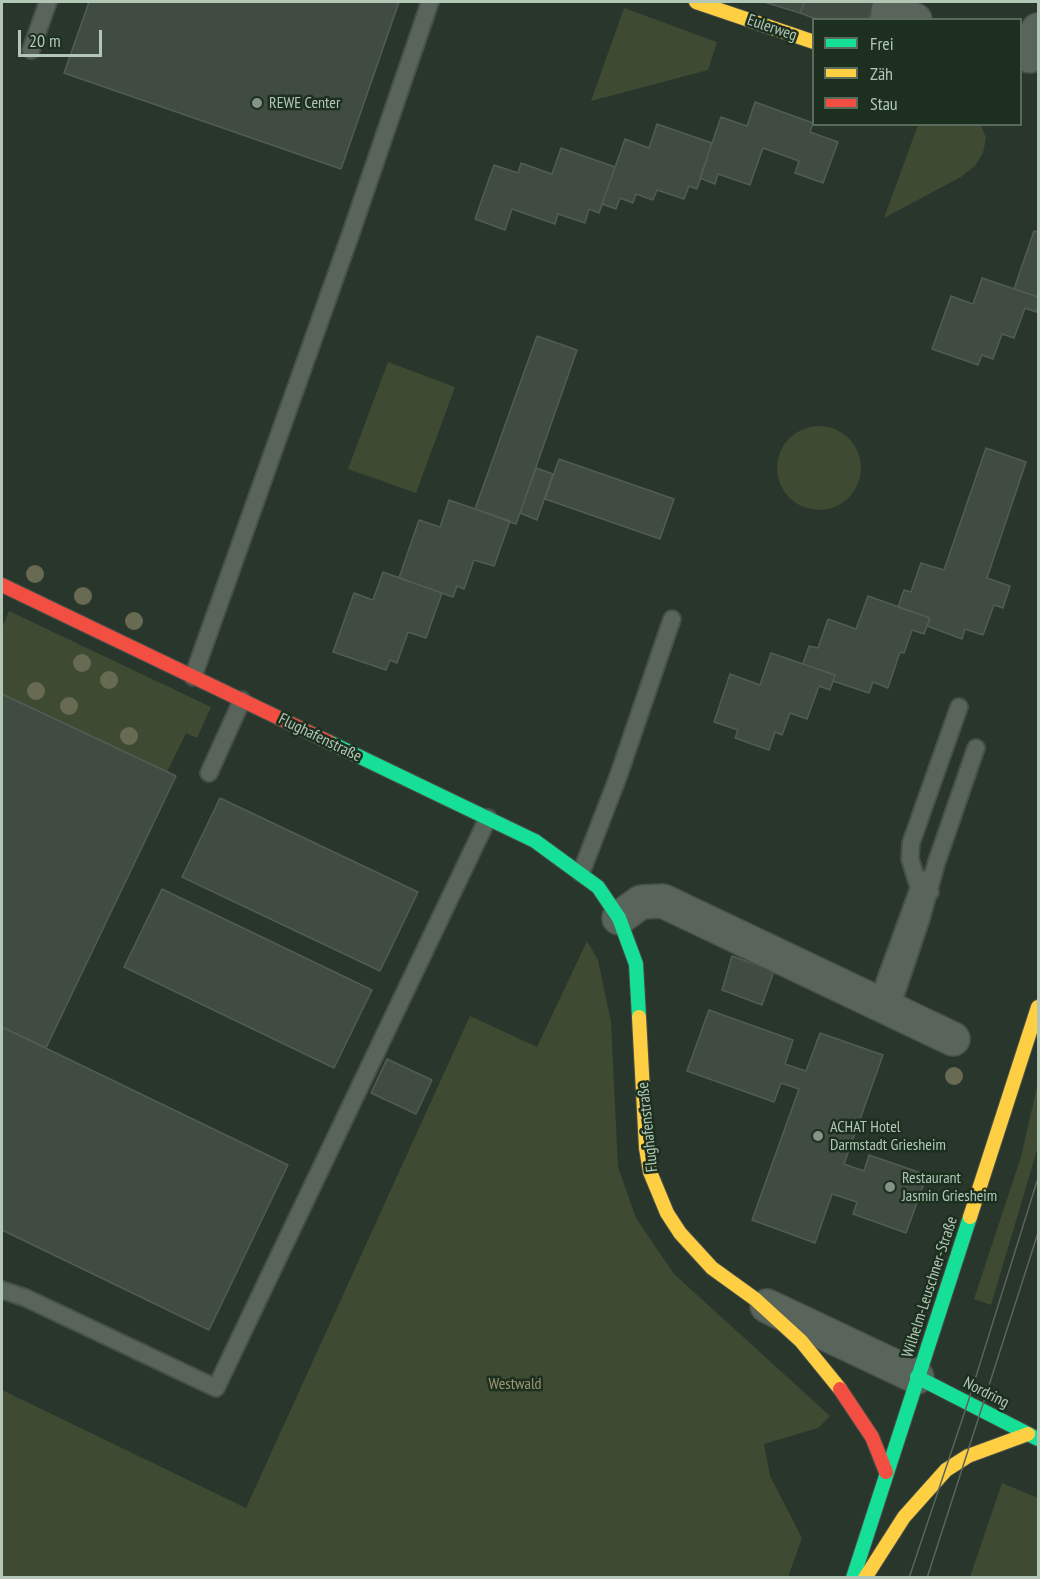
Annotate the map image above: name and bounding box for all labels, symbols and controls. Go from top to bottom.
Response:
street label: Eulerweg [745,11,799,45]
scale bar [21,18,105,56]
legend [812,18,1022,126]
text: 20 m [29,29,61,52]
text: Frei [870,32,894,55]
text: Zäh [870,62,893,85]
text: Stau [870,92,898,115]
place label: REWE Center [269,93,340,113]
marker: REWE Center [250,96,264,110]
street label: Flughafenstraße [275,710,365,766]
street label: Flughafenstraße [634,1081,662,1173]
place label: ACHAT Hotel Darmstadt Griesheim [830,1117,946,1155]
marker: ACHAT Hotel Darmstadt Griesheim [811,1129,825,1143]
place label: Restaurant Jasmin Griesheim [902,1168,997,1206]
marker: Restaurant Jasmin Griesheim [883,1180,897,1194]
street label: Wilhelm-Leuschner-Straße [898,1214,962,1360]
street label: Nordring [960,1373,1012,1413]
park label: Westwald [488,1374,542,1394]

